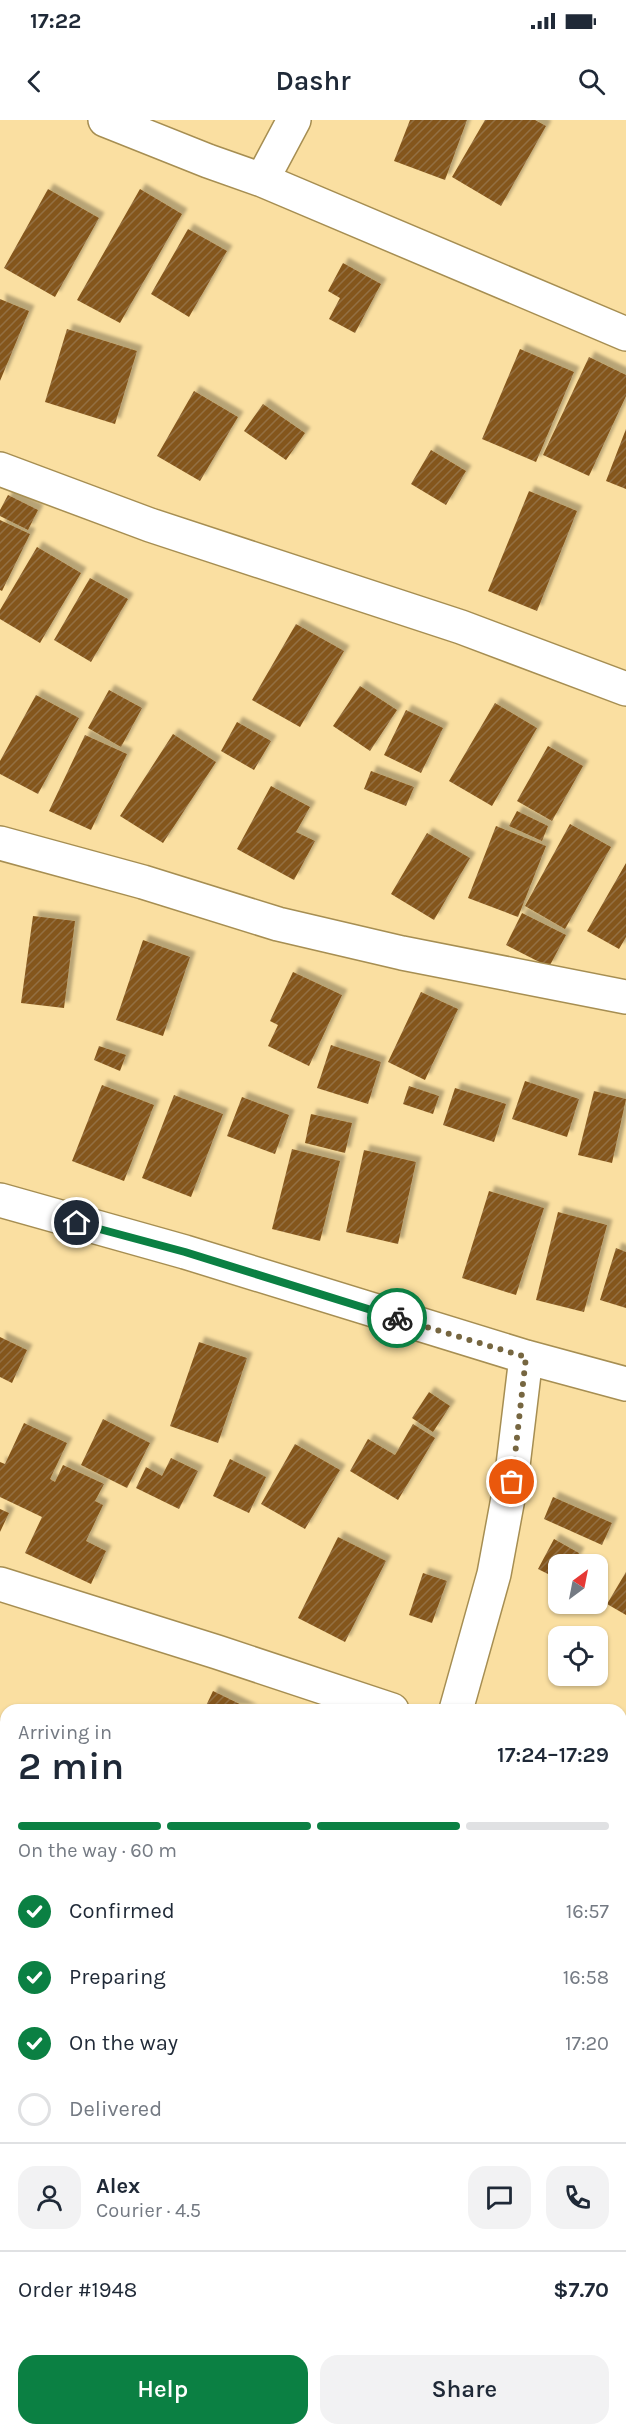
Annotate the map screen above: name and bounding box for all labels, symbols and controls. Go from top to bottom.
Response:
text: 17:22 [30,8,81,34]
icon: back [18,65,51,98]
text: Dashr [275,65,351,97]
icon: search [575,65,608,98]
pin [51,1197,102,1248]
icon: home [60,1206,93,1239]
courier [367,1288,427,1348]
icon: bike [381,1302,414,1335]
pin [486,1456,537,1507]
icon: bag [495,1465,528,1498]
north arrow [548,1554,608,1614]
map controls [548,1554,608,1686]
button: locate [548,1626,608,1686]
text: Arriving in [18,1721,112,1744]
text: 17:24–17:29 [497,1742,609,1768]
text: 2 min [18,1743,124,1789]
text: On the way · 60 m [18,1839,177,1862]
icon: check [18,1895,51,1928]
text: Confirmed [69,1898,175,1924]
text: 16:57 [566,1900,609,1923]
icon: check [18,1961,51,1994]
text: Preparing [69,1964,166,1990]
text: 16:58 [563,1966,609,1989]
icon: check [18,2027,51,2060]
text: On the way [69,2030,178,2056]
text: 17:20 [565,2032,609,2055]
text: Delivered [69,2096,162,2122]
button: person [18,2166,81,2229]
button: chat [468,2166,531,2229]
button: phone [546,2166,609,2229]
text: Alex [96,2173,140,2199]
text: Courier · 4.5 [96,2199,201,2222]
text: Order #1948 [18,2277,137,2303]
text: $7.70 [553,2277,609,2303]
button: Help [18,2355,308,2424]
button: Share [320,2355,609,2424]

